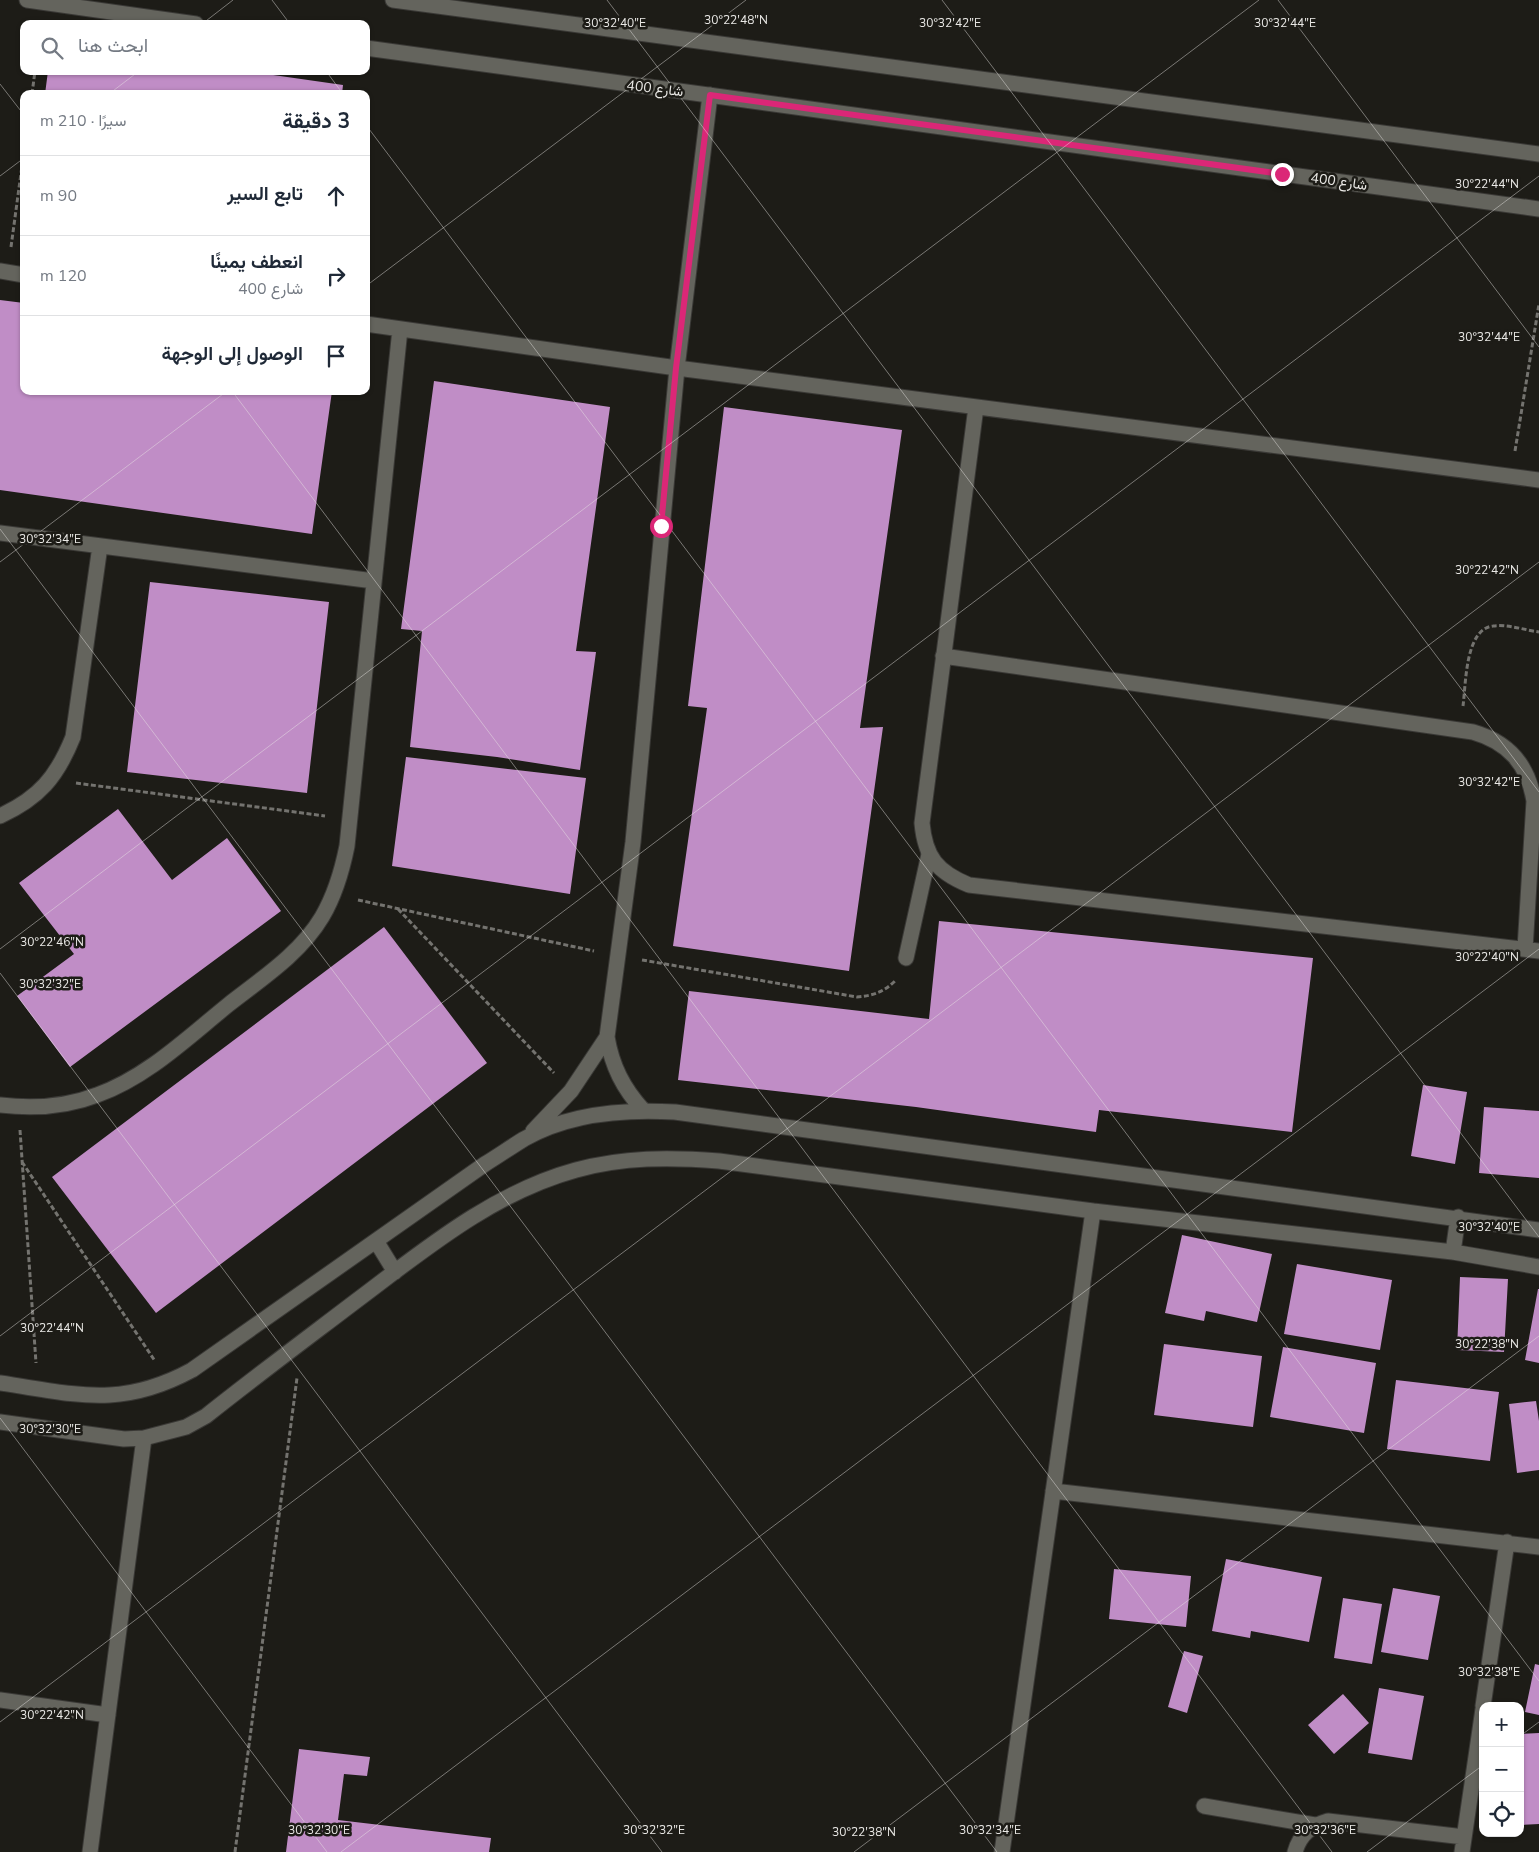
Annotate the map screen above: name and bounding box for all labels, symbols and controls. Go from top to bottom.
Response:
text: 30°22'48"N [704,12,768,28]
text: 30°32'40"E [584,15,646,31]
text: 30°32'42"E [919,15,981,31]
text: 30°32'44"E [1254,15,1316,31]
search box [20,20,370,75]
text: ابحث هنا [78,33,148,59]
icon: search [38,34,66,62]
street label: شارع 400 [625,76,684,102]
text: 3 دقيقة [282,107,350,135]
text: سيرًا · 210 m [40,110,126,132]
route end [1271,163,1294,186]
street label: شارع 400 [1309,168,1368,196]
text: 30°22'44"N [1455,176,1519,192]
text: تابع السير [227,181,303,207]
icon: ahead [322,182,350,210]
text: 90 m [40,185,77,207]
text: انعطف يمينًا [210,249,303,275]
icon: right [322,262,350,290]
text: 120 m [40,265,87,287]
text: شارع 400 [238,278,303,300]
text: 30°32'44"E [1458,329,1520,345]
text: الوصول إلى الوجهة [161,341,303,367]
icon: arrive [322,342,350,370]
route start [650,515,673,538]
text: 30°32'34"E [19,531,81,547]
text: 30°22'42"N [1455,562,1519,578]
text: 30°32'42"E [1458,774,1520,790]
text: 30°22'46"N [20,934,84,950]
text: 30°22'40"N [1455,949,1519,965]
text: 30°32'32"E [19,976,81,992]
text: 30°32'40"E [1458,1219,1520,1235]
text: 30°22'44"N [20,1320,84,1336]
text: 30°22'38"N [1455,1336,1519,1352]
text: 30°32'30"E [19,1421,81,1437]
text: 30°32'38"E [1458,1664,1520,1680]
map controls [1479,1702,1524,1837]
button: + [1479,1702,1524,1747]
text: 30°22'42"N [20,1707,84,1723]
button: − [1479,1747,1524,1792]
button: locate [1479,1792,1524,1837]
text: 30°32'30"E [288,1822,350,1838]
text: 30°32'32"E [623,1822,685,1838]
text: 30°32'34"E [959,1822,1021,1838]
text: 30°32'36"E [1294,1822,1356,1838]
text: 30°22'38"N [832,1824,896,1840]

